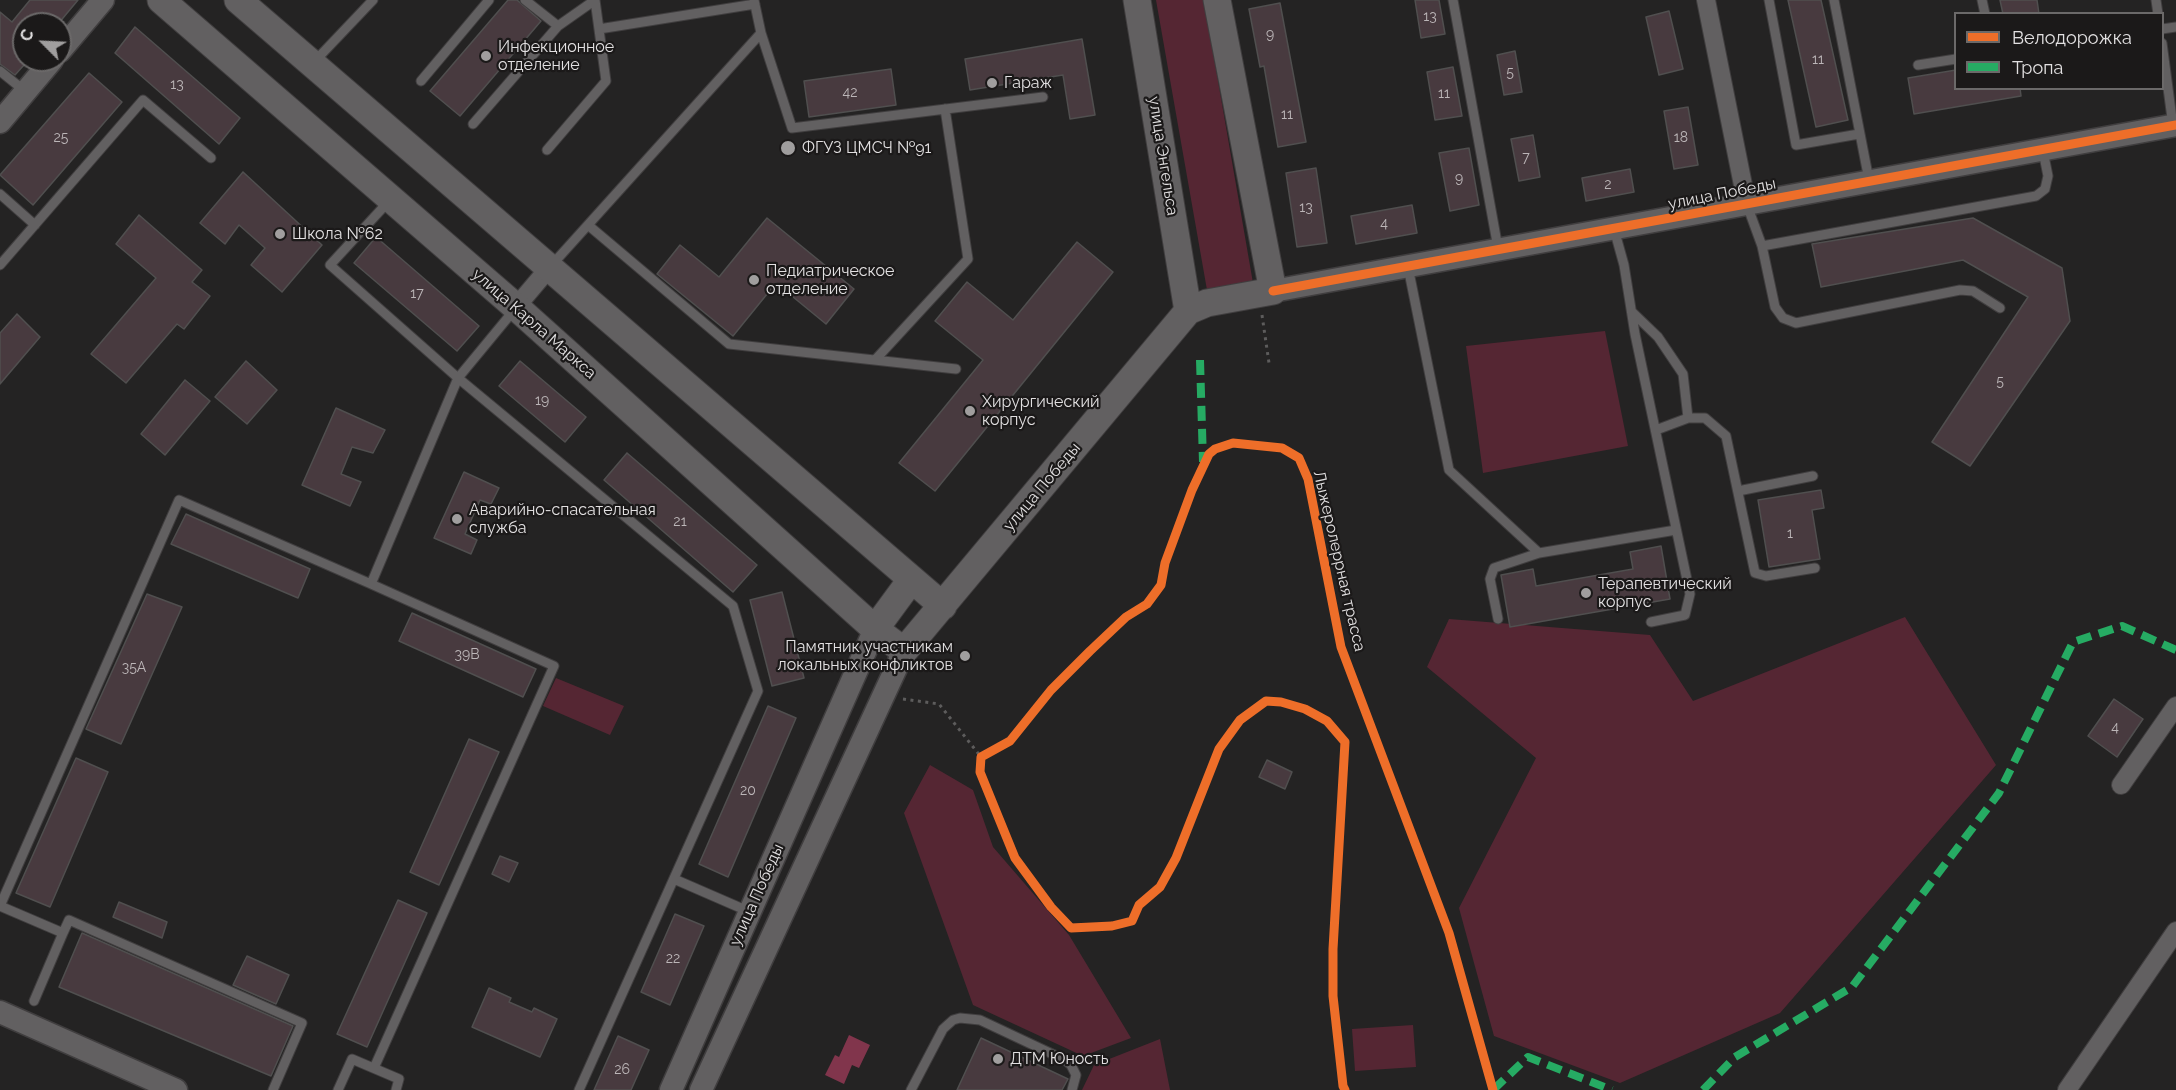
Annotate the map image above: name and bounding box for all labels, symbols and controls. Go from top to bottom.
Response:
house number: 13 [1423,9,1437,25]
north arrow [12,12,72,72]
legend [1954,12,2164,90]
text: С [16,26,38,44]
house number: 9 [1266,27,1274,43]
text: Велодорожка [2012,27,2132,48]
place label: Инфекционное отделение [498,37,614,75]
marker: Инфекционное отделение [479,49,493,63]
house number: 11 [1812,52,1824,68]
text: Тропа [2012,57,2063,78]
house number: 5 [1506,65,1514,81]
place label: Гараж [1004,73,1052,93]
marker: Гараж [985,76,999,90]
house number: 13 [170,77,184,93]
house number: 42 [843,85,857,101]
house number: 11 [1438,86,1450,102]
street label: улица Энгельса [1144,95,1182,217]
house number: 11 [1281,107,1293,123]
house number: 25 [54,130,68,146]
house number: 18 [1674,130,1688,146]
place label: ФГУЗ ЦМСЧ №91 [802,138,931,158]
marker: ФГУЗ ЦМСЧ №91 [779,139,797,157]
house number: 7 [1522,150,1530,166]
house number: 9 [1455,171,1463,187]
street label: улица Победы [1666,174,1778,214]
house number: 2 [1604,177,1612,193]
house number: 13 [1299,200,1313,216]
house number: 4 [1380,216,1388,232]
place label: Школа №62 [292,224,383,244]
marker: Школа №62 [273,227,287,241]
place label: Педиатрическое отделение [766,261,894,299]
street label: улица Карла Маркса [468,265,600,383]
marker: Педиатрическое отделение [747,273,761,287]
house number: 17 [410,286,424,302]
house number: 5 [1996,374,2004,390]
place label: Хирургический корпус [982,392,1099,430]
house number: 19 [535,393,549,409]
marker: Хирургический корпус [963,404,977,418]
street label: улица Победы [999,439,1085,535]
street label: Лыжеролеррная трасса [1309,469,1369,653]
place label: Аварийно-спасательная служба [469,500,656,538]
marker: Аварийно-спасательная служба [450,512,464,526]
house number: 21 [673,514,687,530]
house number: 1 [1787,526,1793,542]
place label: Терапевтический корпус [1598,574,1732,612]
marker: Терапевтический корпус [1579,586,1593,600]
place label: Памятник участникам локальных конфликтов [778,637,953,675]
house number: 39В [454,647,480,663]
marker: Памятник участникам локальных конфликтов [958,649,972,663]
house number: 35А [122,660,146,676]
house number: 4 [2111,720,2119,736]
house number: 20 [740,783,756,799]
street label: улица Победы [726,841,788,949]
house number: 22 [666,951,680,967]
place label: ДТМ Юность [1010,1049,1109,1069]
marker: ДТМ Юность [991,1052,1005,1066]
house number: 26 [614,1062,630,1078]

